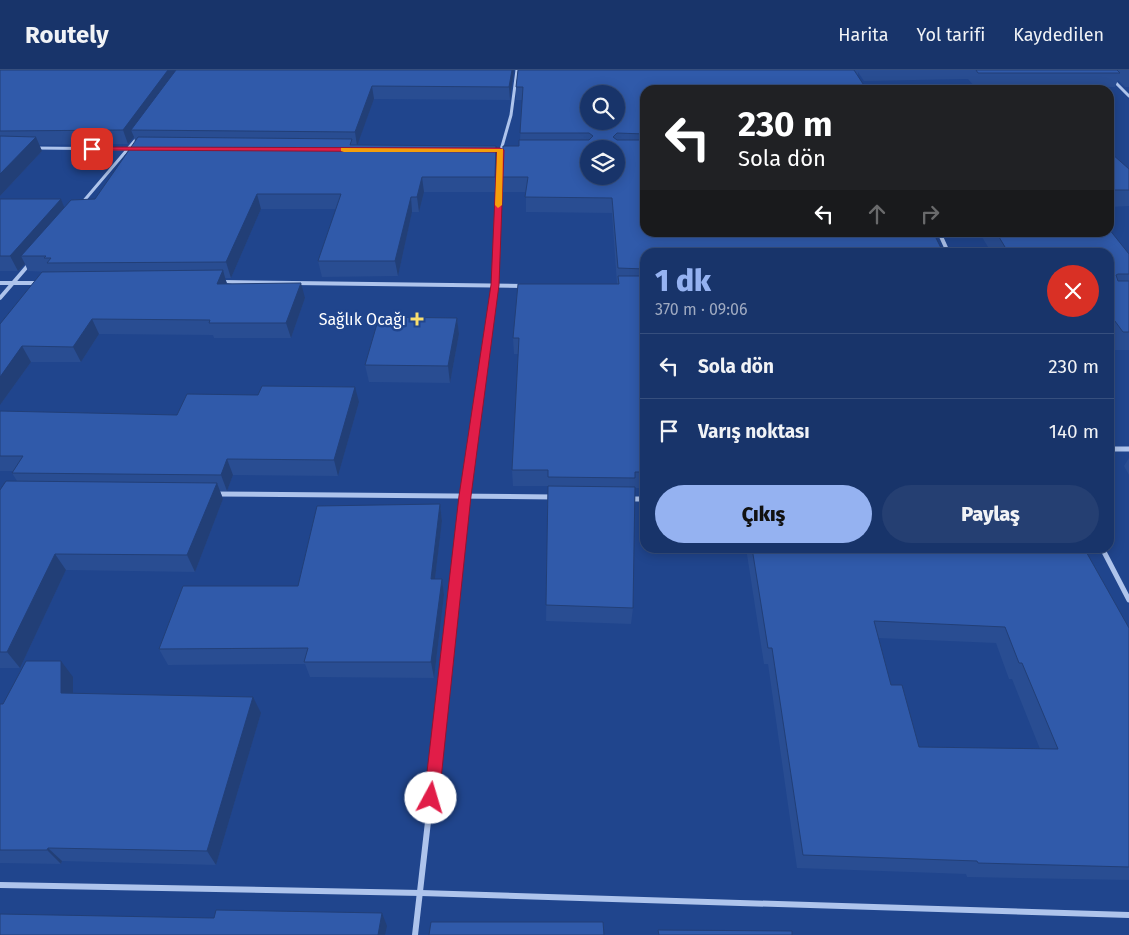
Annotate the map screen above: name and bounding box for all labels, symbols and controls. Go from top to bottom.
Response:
text: Routely [25,21,109,49]
text: Harita [838,24,889,46]
text: Yol tarifi [917,24,985,46]
text: Kaydedilen [1013,24,1104,46]
map controls [580,85,625,185]
button: search [580,85,625,130]
text: 230 m [738,103,832,145]
icon: left [655,105,720,170]
pin [71,128,113,170]
icon: arrive [78,135,106,163]
button: layers [580,140,625,185]
text: Sola dön [738,145,826,172]
icon: left [810,200,838,228]
icon: ahead [863,200,891,228]
icon: right [916,200,944,228]
text: 1 dk [655,263,711,299]
button: close [1047,265,1099,317]
text: 370 m · 09:06 [655,300,747,319]
place label: Sağlık Ocağı [319,310,406,329]
marker: Sağlık Ocağı [410,312,424,326]
icon: left [655,352,683,380]
text: Sola dön [698,355,774,378]
text: 230 m [1048,355,1099,378]
icon: arrive [655,417,683,445]
text: Varış noktası [698,420,810,443]
text: 140 m [1049,420,1099,443]
button: Çıkış [655,485,872,543]
button: Paylaş [882,485,1099,543]
position arrow [404,771,456,823]

